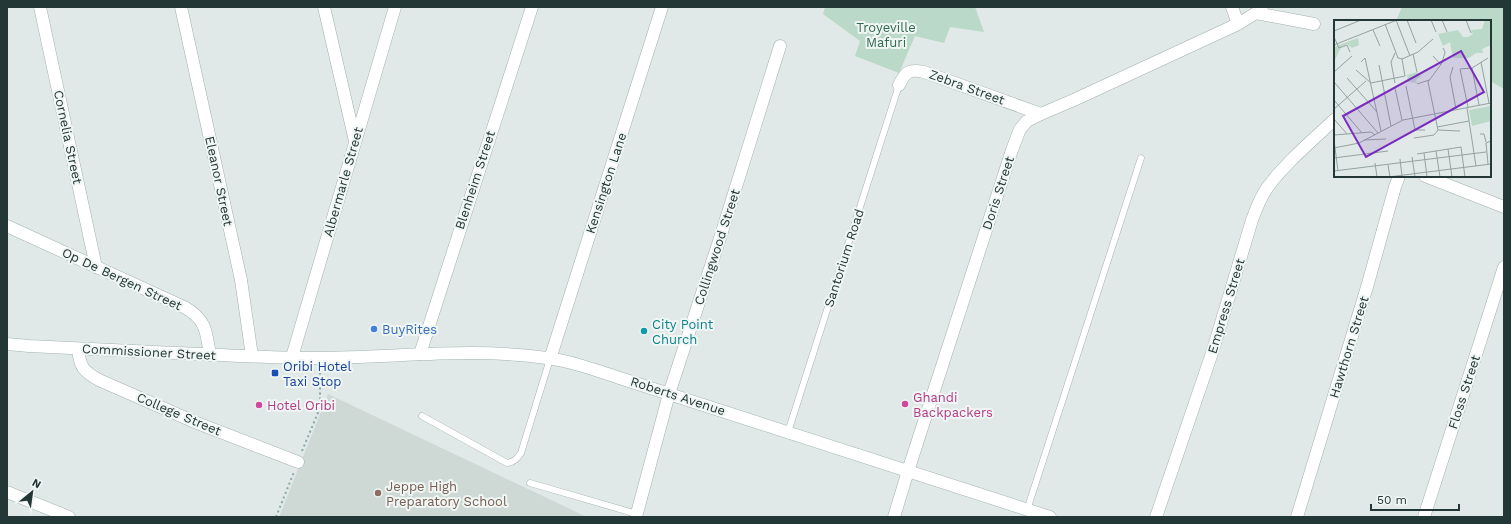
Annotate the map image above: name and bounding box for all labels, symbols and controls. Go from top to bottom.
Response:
park label: Troyeville Mafuri [856,20,916,50]
inset map [1334,20,1491,177]
street label: Zebra Street [927,66,1007,108]
street label: Cornelia Street [51,89,85,186]
street label: Albermarle Street [320,125,366,239]
street label: Blenheim Street [452,128,498,231]
street label: Kensington Lane [583,131,629,235]
street label: Eleanor Street [202,135,236,228]
street label: Doris Street [979,154,1017,232]
street label: Collingwood Street [691,187,743,307]
street label: Santorium Road [821,207,867,309]
street label: Op De Bergen Street [60,245,185,314]
street label: Empress Street [1204,256,1248,355]
street label: Hawthorn Street [1326,294,1372,400]
place label: City Point Church [652,317,714,347]
place label: BuyRites [382,322,437,337]
marker: BuyRites [369,324,379,334]
marker: City Point Church [639,326,649,336]
street label: Commissioner Street [82,341,217,363]
street label: Floss Street [1445,353,1483,431]
place label: Oribi Hotel Taxi Stop [283,359,352,389]
marker: Oribi Hotel Taxi Stop [270,368,280,378]
street label: Roberts Avenue [629,374,727,418]
street label: College Street [135,389,224,439]
place label: Ghandi Backpackers [913,390,993,420]
place label: Hotel Oribi [267,398,335,413]
marker: Ghandi Backpackers [900,399,910,409]
marker: Hotel Oribi [254,400,264,410]
north arrow [12,472,52,512]
text: N [30,476,43,491]
place label: Jeppe High Preparatory School [386,479,507,509]
scale bar [1371,486,1459,512]
marker: Jeppe High Preparatory School [373,488,383,498]
text: 50 m [1377,493,1407,507]

